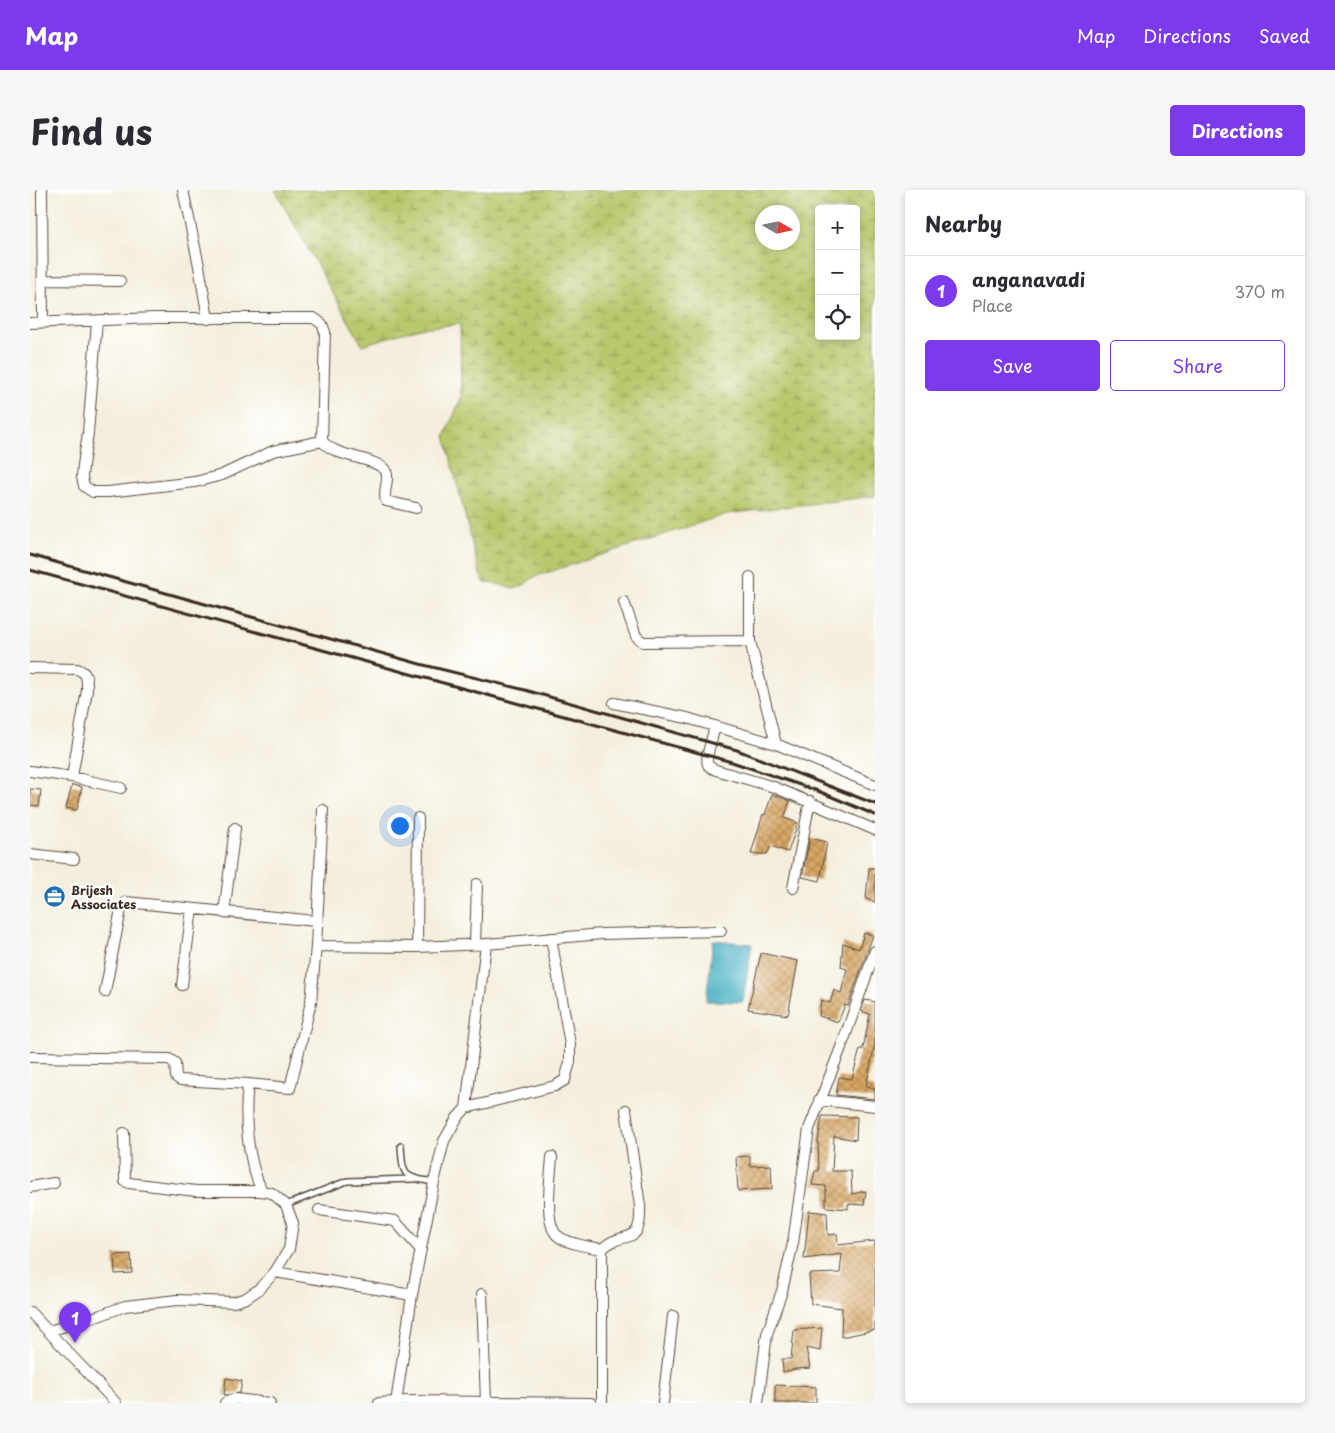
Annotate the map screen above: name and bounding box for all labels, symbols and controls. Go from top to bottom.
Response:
text: Map [25,17,78,53]
text: Map [1077,22,1115,49]
text: Directions [1143,22,1231,49]
text: Saved [1259,22,1310,49]
text: Find us [30,104,152,157]
button: Directions [1170,105,1305,156]
north arrow [755,205,800,250]
map controls [815,205,860,340]
button: + [815,205,860,250]
text: Nearby [925,207,1002,239]
button: − [815,250,860,295]
text: anganavadi [972,265,1085,293]
text: 1 [937,279,945,303]
text: 370 m [1235,279,1285,303]
text: Place [972,293,1013,317]
button: locate [815,295,860,340]
button: Save [925,340,1100,391]
button: Share [1110,340,1285,391]
your location [387,813,413,839]
place label: Brijesh Associates [71,881,136,913]
office icon: Brijesh Associates [43,885,67,909]
pin: 1 [59,1302,91,1343]

